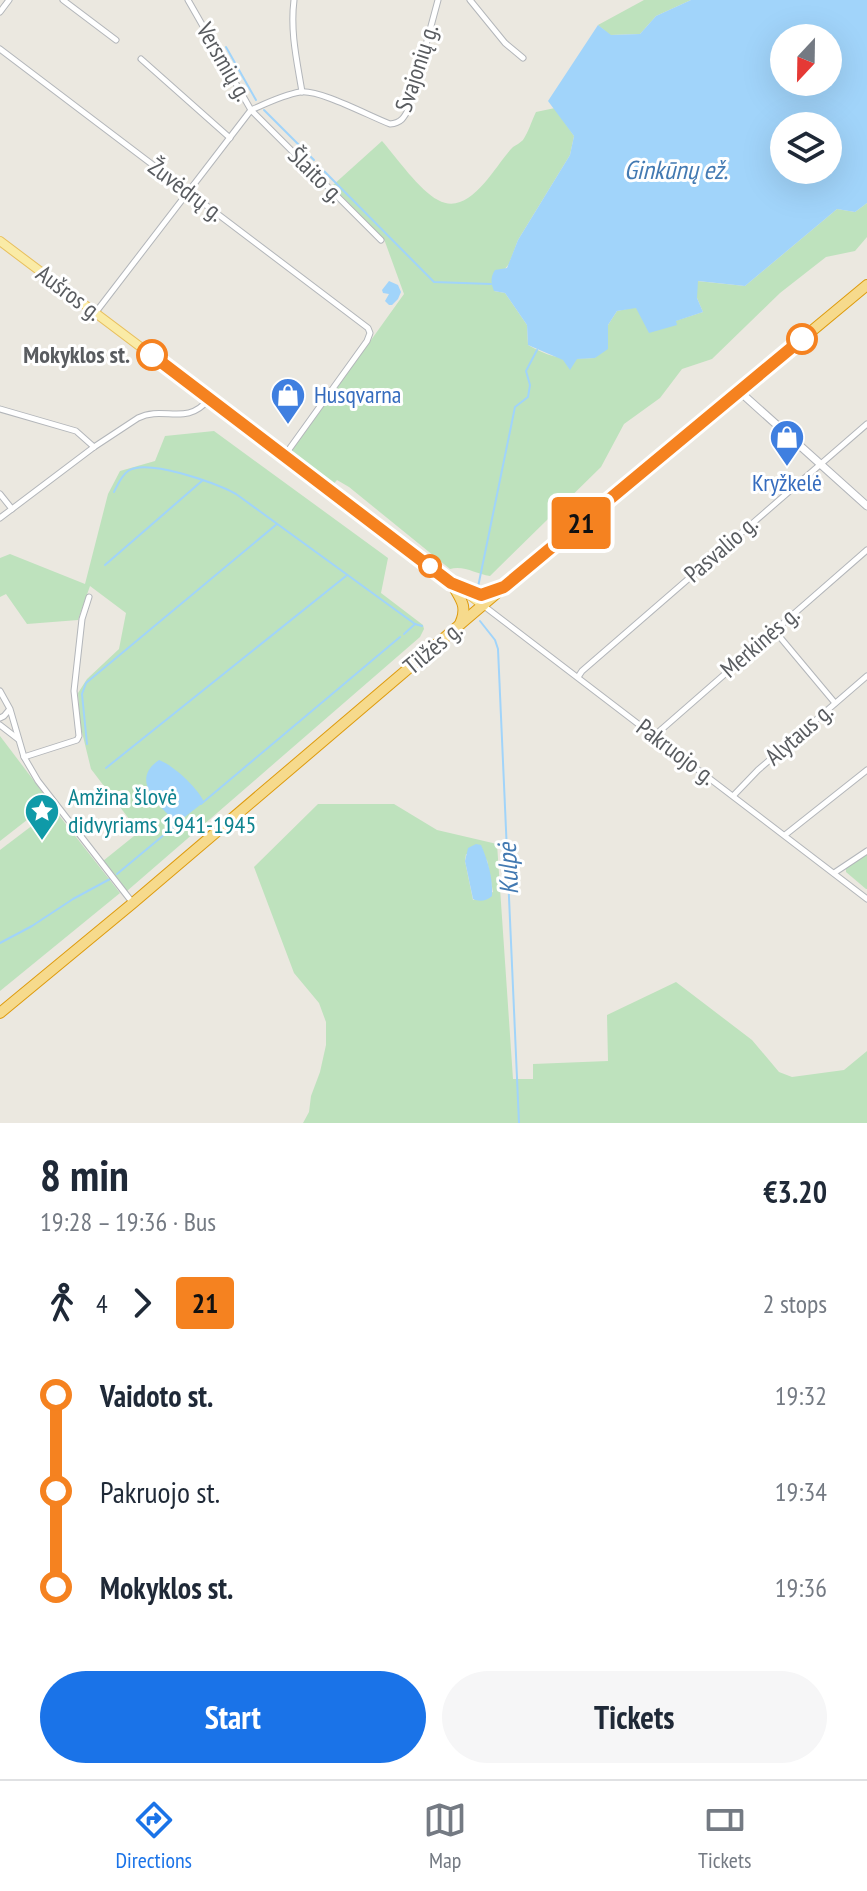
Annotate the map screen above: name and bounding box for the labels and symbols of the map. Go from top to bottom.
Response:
street label: Versmių g. [189,16,259,107]
street label: Svajonių g. [388,20,445,116]
north arrow [770,24,842,96]
street label: Šlaito g. [282,140,351,209]
street label: Žuvėdrų g. [142,151,230,228]
water label: Ginkūnų ež. [624,153,728,186]
street label: Aušros g. [30,258,108,327]
unlabelled marker [787,324,817,354]
place label: Mokyklos st. [23,339,130,370]
marker: Mokyklos st. [137,340,167,370]
shop icon: Husqvarna [269,376,307,426]
place label: Husqvarna [314,379,401,410]
shop icon: Kryžkelė [768,418,806,468]
place label: Kryžkelė [752,467,822,498]
line badge: 21 [545,497,617,549]
street label: Pasvalio g. [677,508,764,589]
unlabelled marker [419,555,441,577]
street label: Merkinės g. [714,599,806,684]
street label: Tilžės g. [397,614,469,681]
street label: Alytaus g. [758,696,839,772]
street label: Pakruojo g. [630,712,722,792]
place label: Amžina šlovė didvyriams 1941-1945 [68,781,256,840]
place icon: Amžina šlovė didvyriams 1941-1945 [23,792,61,842]
water label: Kulpė [490,840,525,896]

